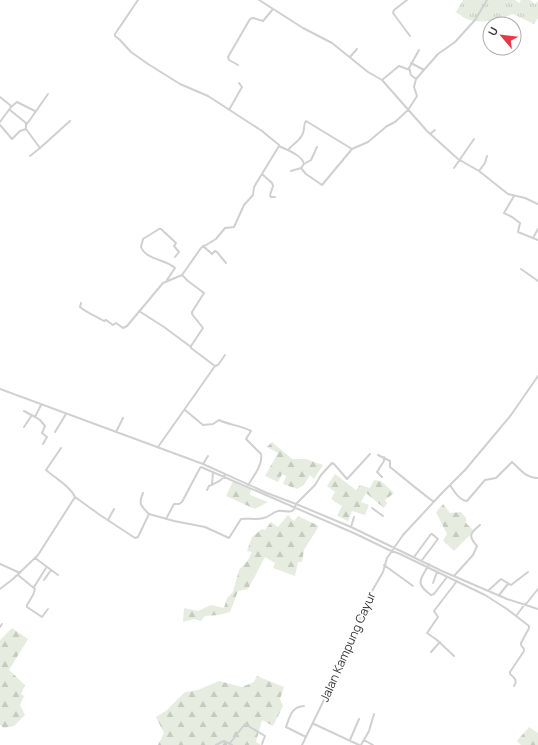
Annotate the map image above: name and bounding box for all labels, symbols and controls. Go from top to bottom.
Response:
north arrow [482,16,522,56]
text: U [484,24,501,38]
street label: Jalan Kampung Cayur [316,588,380,704]

